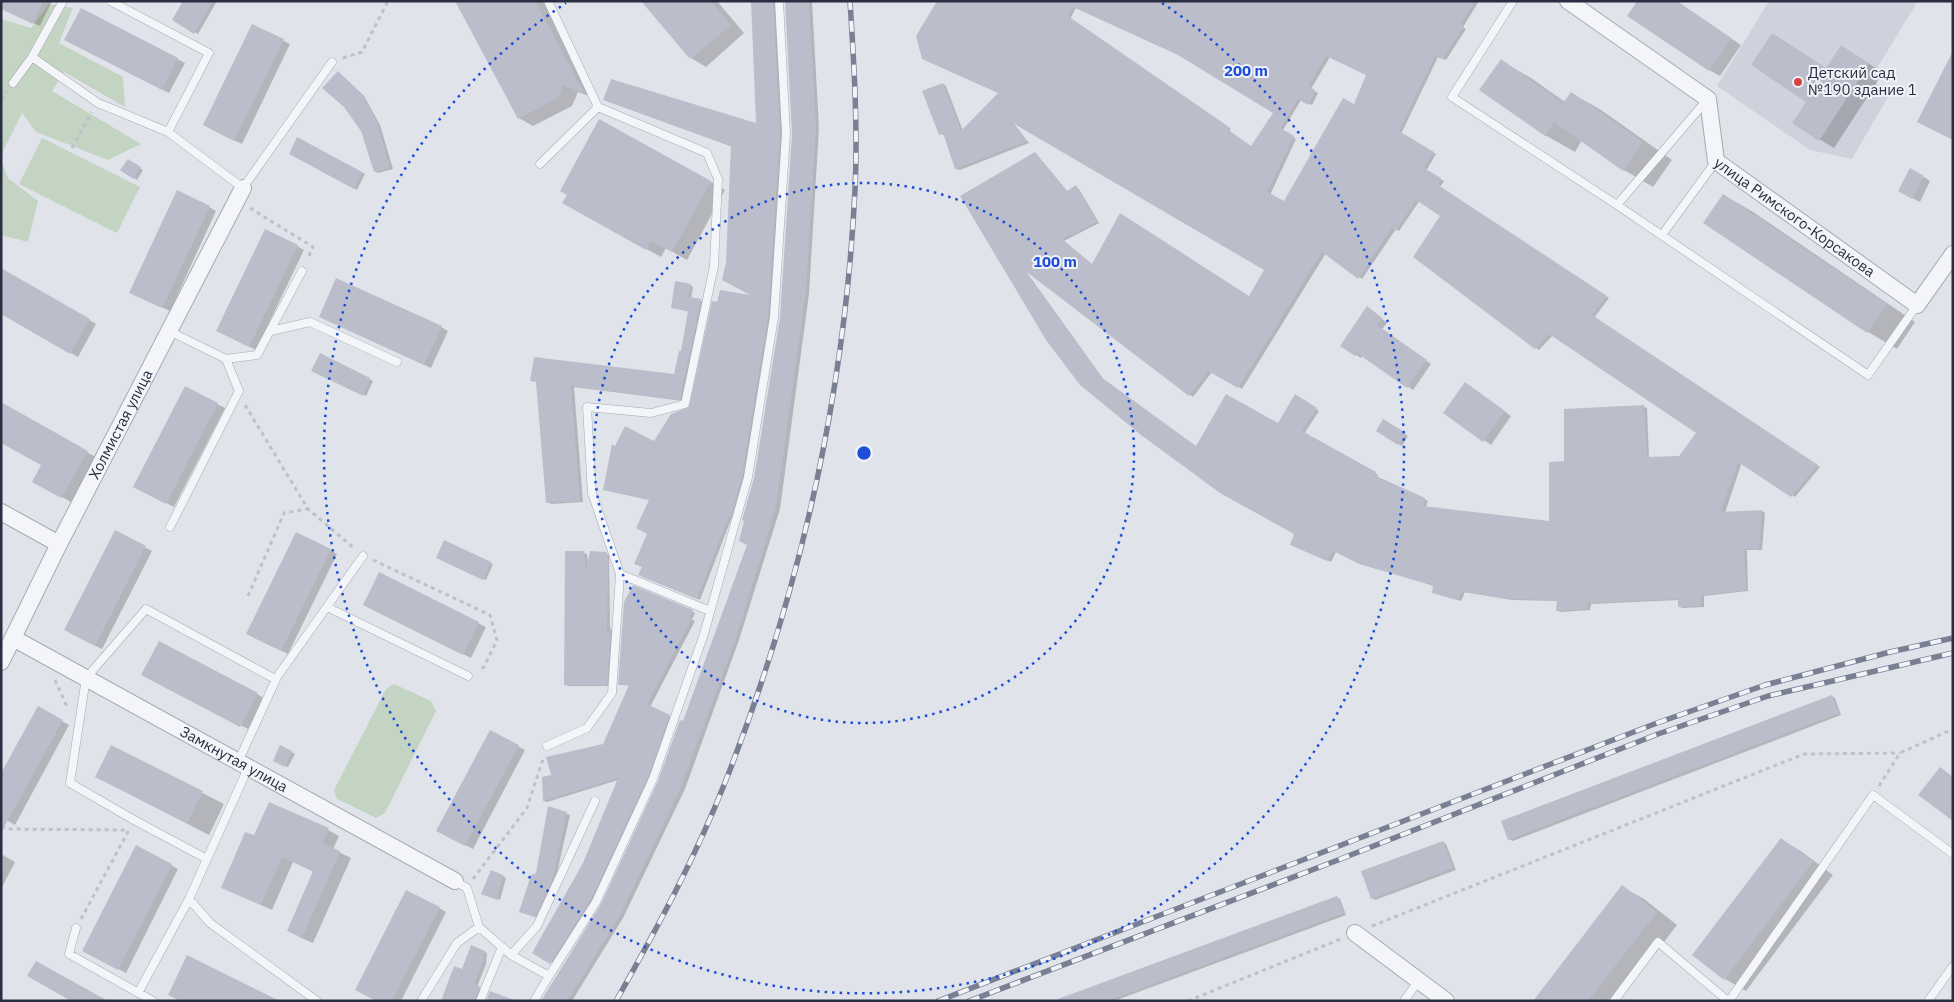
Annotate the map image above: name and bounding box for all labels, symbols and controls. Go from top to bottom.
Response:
text: 200 m [1224,61,1268,80]
place label: Детский сад №190 здание 1 [1808,63,1917,99]
marker: Детский сад №190 здание 1 [1792,76,1804,88]
street label: улица Римского-Корсакова [1711,153,1879,281]
text: 100 m [1033,252,1077,271]
street label: Холмистая улица [84,366,156,482]
centre of rings [855,444,873,462]
street label: Замкнутая улица [177,722,291,796]

